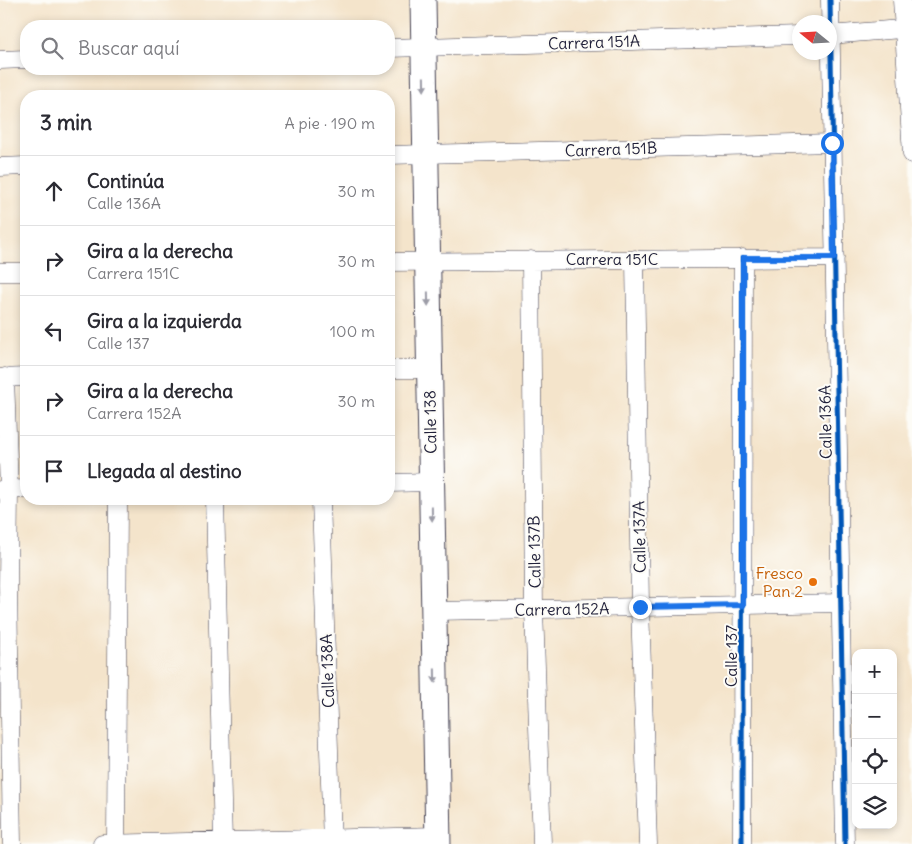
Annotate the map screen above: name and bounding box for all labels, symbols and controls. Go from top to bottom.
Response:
north arrow [792,15,837,60]
search box [20,20,395,75]
street label: Carrera 151A [548,30,640,54]
icon: search [38,34,66,62]
text: Buscar aquí [78,36,179,60]
one-way arrow [420,76,428,92]
text: 3 min [40,109,92,136]
text: A pie · 190 m [285,113,375,133]
route start [821,132,844,155]
street label: Carrera 151B [564,137,658,161]
text: Continúa [87,169,164,193]
icon: ahead [40,177,68,205]
text: 30 m [338,181,375,201]
text: Calle 136A [87,193,161,213]
text: Gira a la derecha [87,239,233,263]
icon: right [40,247,68,275]
street label: Carrera 151C [566,249,658,269]
text: 30 m [338,251,375,271]
text: Carrera 151C [87,263,179,283]
one-way arrow [424,291,432,307]
text: Gira a la izquierda [87,309,242,333]
icon: left [40,317,68,345]
text: 100 m [330,321,375,341]
text: Calle 137 [87,333,149,353]
text: Gira a la derecha [87,379,233,403]
street label: Calle 136A [814,385,836,459]
icon: right [40,387,68,415]
street label: Calle 138 [419,390,441,454]
text: 30 m [338,391,375,411]
text: Carrera 152A [87,403,182,423]
icon: arrive [40,457,68,485]
text: Llegada al destino [87,459,242,483]
street label: Calle 137A [628,501,650,573]
one-way arrow [428,506,436,522]
street label: Calle 137B [523,515,545,589]
place label: Fresco Pan 2 [756,563,803,601]
marker: Fresco Pan 2 [807,576,819,588]
route end [629,596,652,619]
street label: Carrera 152A [515,598,609,620]
street label: Calle 137 [721,625,741,687]
street label: Calle 138A [316,634,338,708]
map controls [852,649,897,829]
button: + [852,649,897,694]
one-way arrow [431,668,439,684]
button: − [852,694,897,739]
button: locate [852,739,897,784]
button: layers [852,784,897,829]

